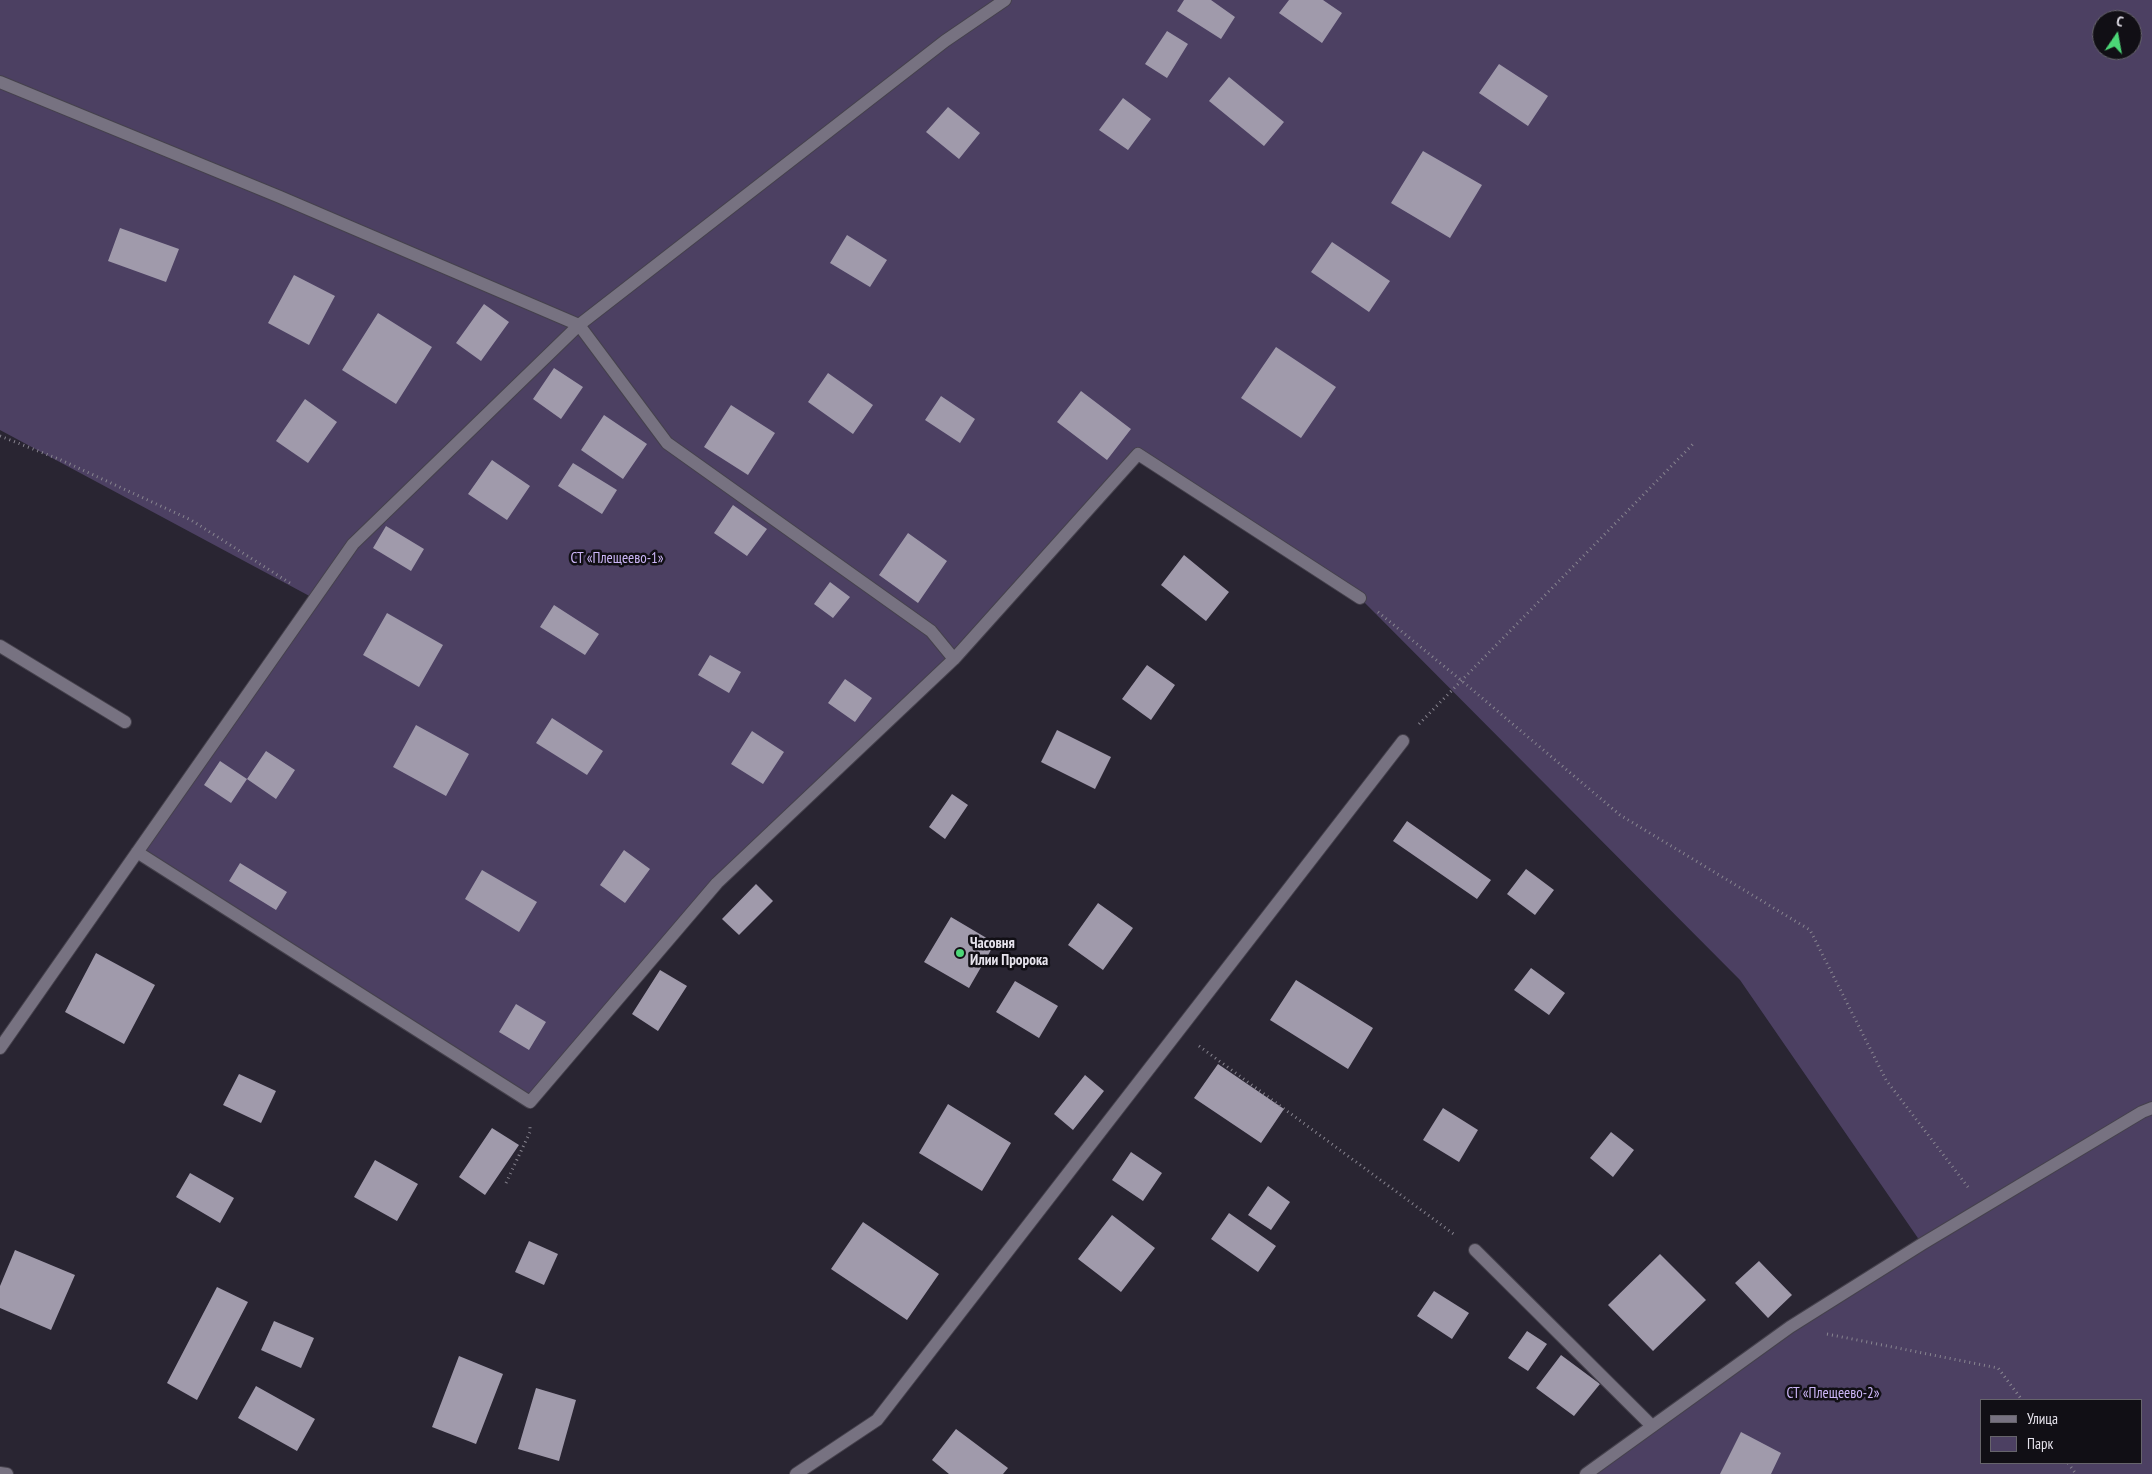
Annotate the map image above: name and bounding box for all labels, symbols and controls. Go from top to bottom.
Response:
north arrow [2092,10,2142,60]
text: С [2115,12,2125,31]
park label: СТ «Плещеево-1» [570,550,664,568]
place label: Часовня Илии Пророка [970,935,1048,970]
marker: Часовня Илии Пророка [954,947,966,959]
park label: СТ «Плещеево-2» [1786,1385,1880,1403]
legend [1980,1399,2142,1464]
text: Улица [2027,1409,2058,1428]
text: Парк [2027,1434,2053,1453]

